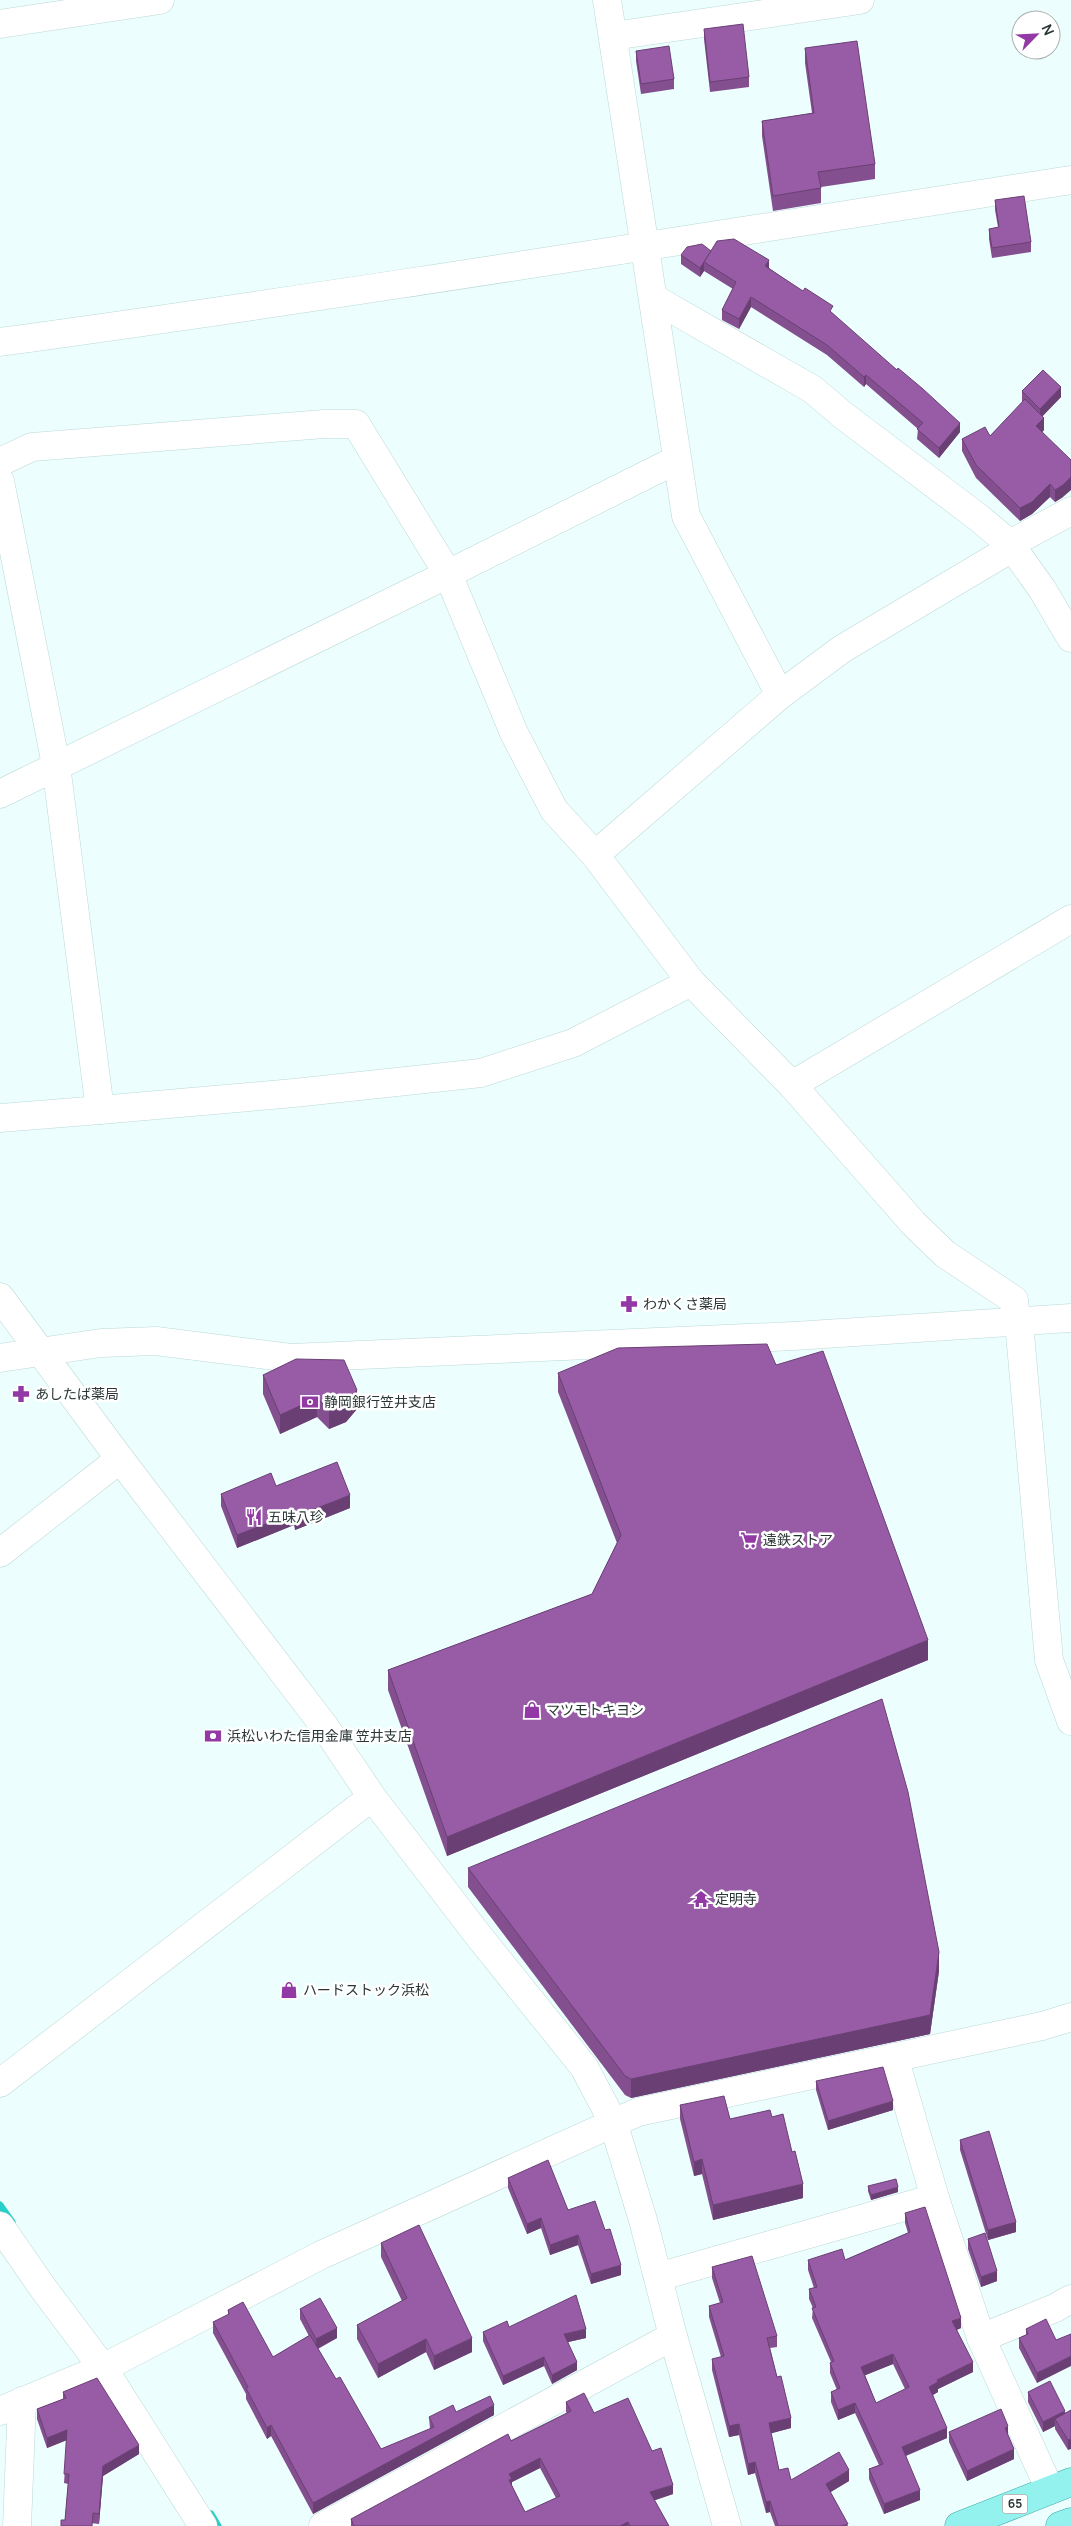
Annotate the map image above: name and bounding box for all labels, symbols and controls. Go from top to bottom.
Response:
north arrow [1011,10,1061,60]
text: N [1038,21,1059,38]
pharmacy icon: わかくさ薬局 [619,1294,639,1314]
place label: わかくさ薬局 [643,1294,727,1313]
pharmacy icon: あしたば薬局 [11,1384,31,1404]
place label: あしたば薬局 [35,1384,119,1403]
bank icon: 静岡銀行笠井支店 [300,1392,320,1412]
place label: 静岡銀行笠井支店 [324,1392,436,1411]
restaurant icon: 五味八珍 [244,1507,264,1527]
place label: 五味八珍 [268,1507,324,1526]
supermarket icon: 遠鉄ストア [739,1530,759,1550]
place label: 遠鉄ストア [763,1530,833,1549]
shop icon: マツモトキヨシ [522,1700,542,1720]
place label: マツモトキヨシ [546,1700,644,1719]
bank icon: 浜松いわた信用金庫 笠井支店 [203,1726,223,1746]
place label: 浜松いわた信用金庫 笠井支店 [227,1726,412,1745]
temple icon: 定明寺 [691,1889,711,1909]
place label: 定明寺 [715,1889,757,1908]
shop icon: ハードストック浜松 [279,1980,299,2000]
place label: ハードストック浜松 [303,1980,429,1999]
road number: 65 [1002,2494,1028,2514]

